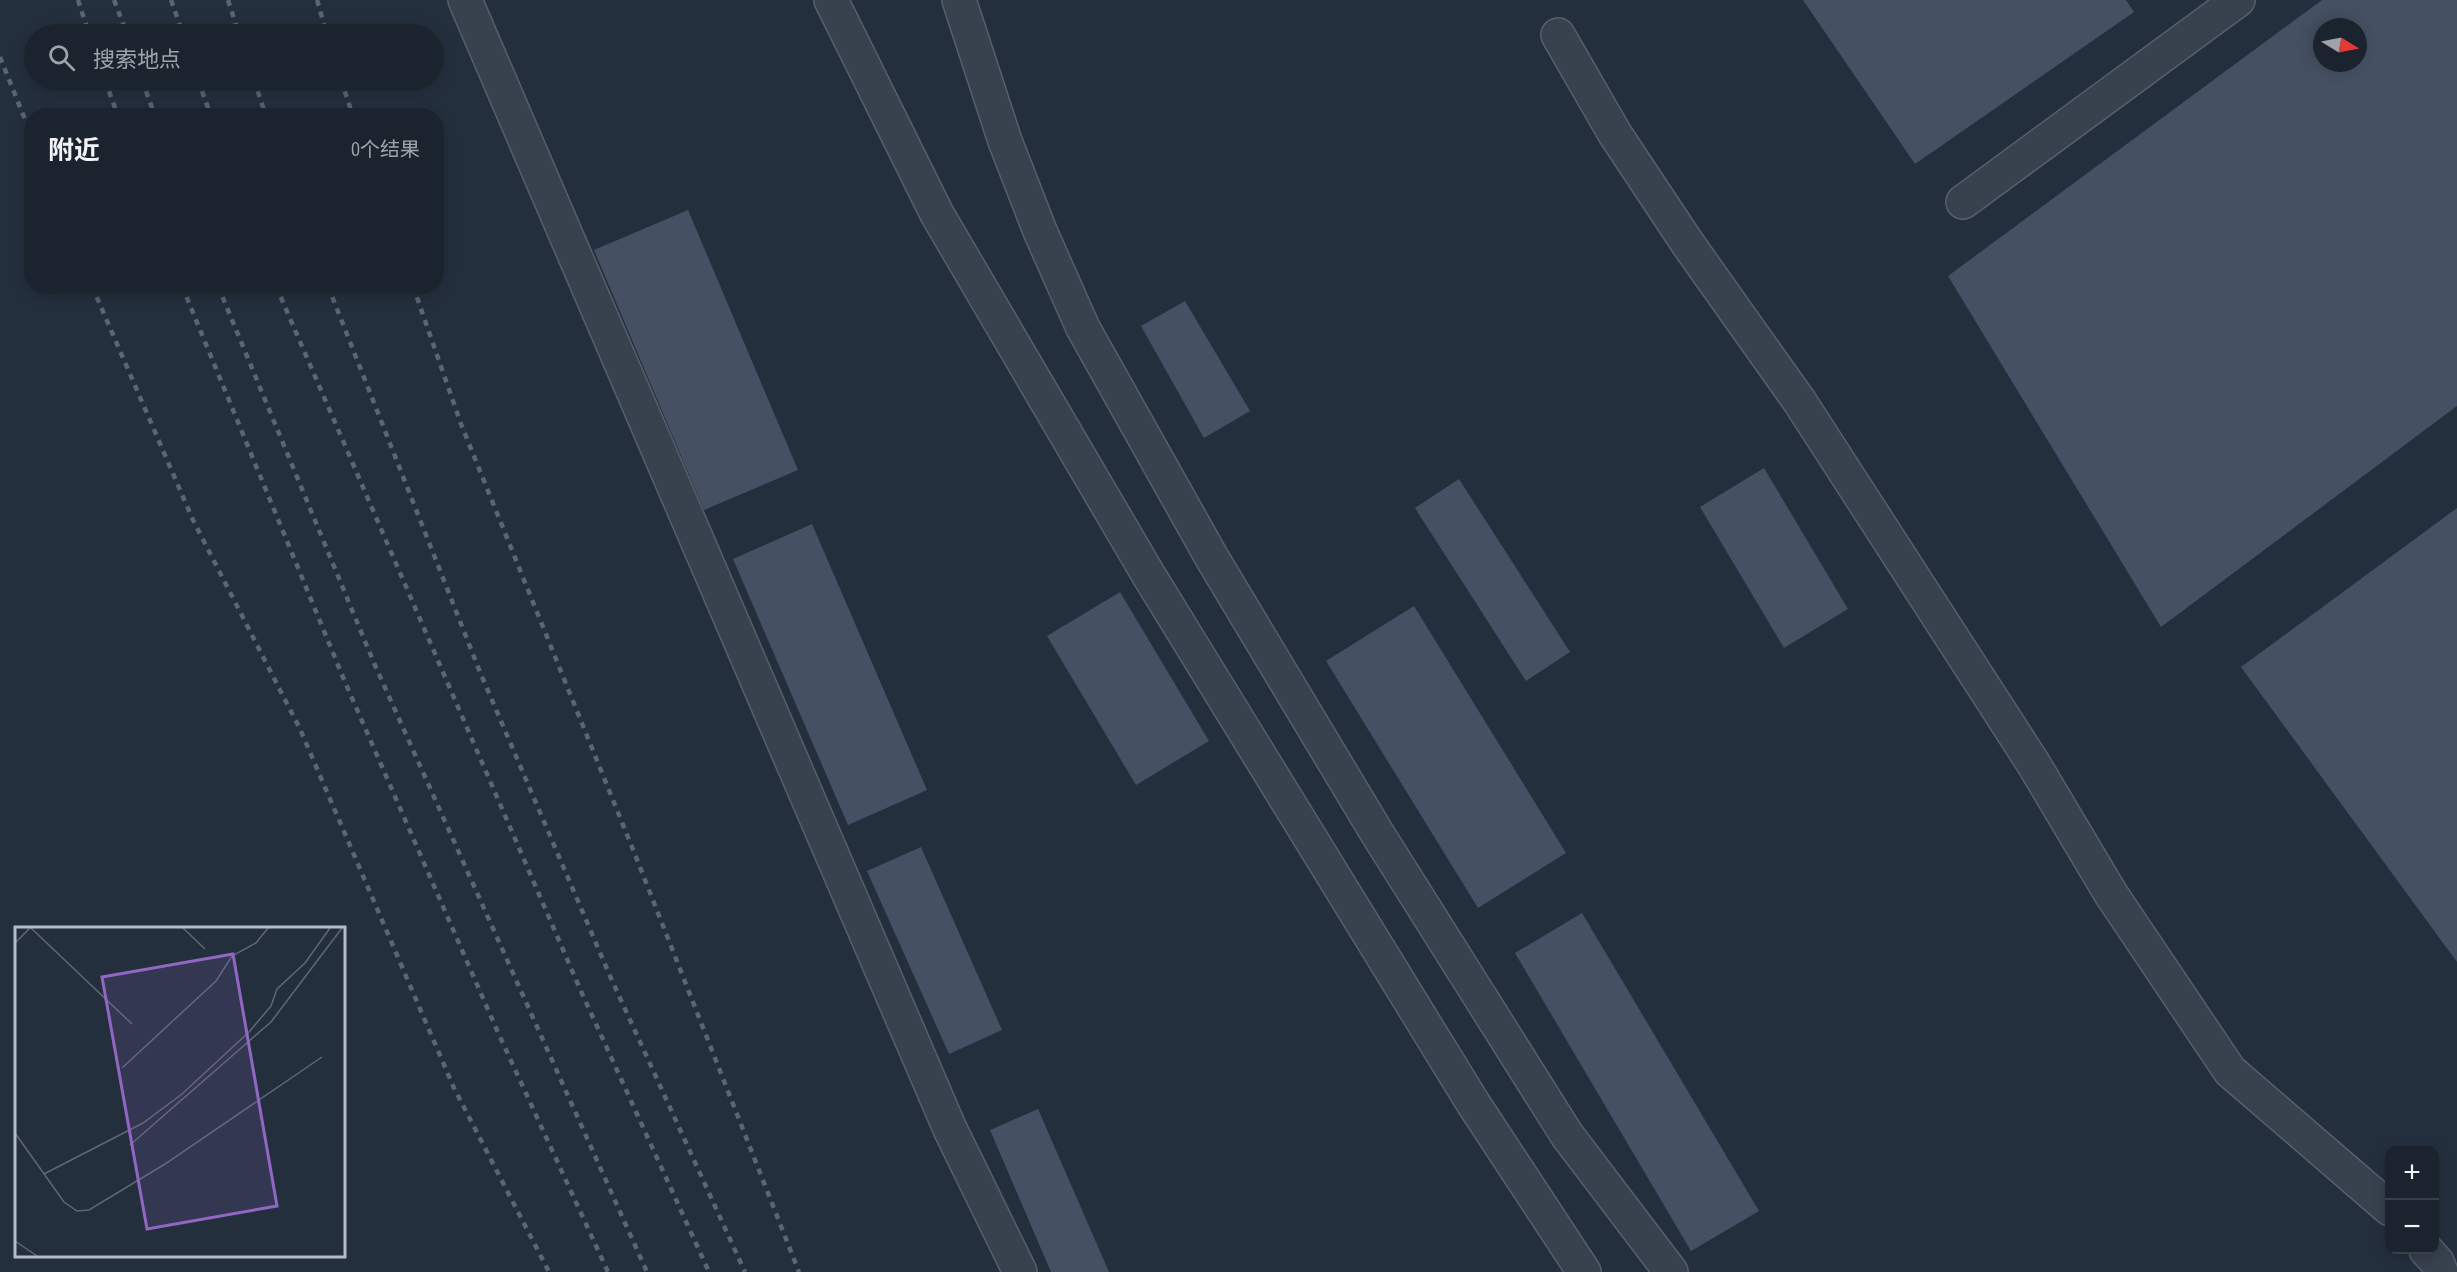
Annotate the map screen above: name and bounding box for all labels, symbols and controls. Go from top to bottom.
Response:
north arrow [2313,18,2367,72]
search box [24,24,444,90]
icon: search [45,41,78,74]
text: 搜索地点 [93,45,181,73]
text: 附近 [48,133,100,166]
text: 0个结果 [351,136,420,162]
inset map [15,927,345,1257]
map controls [2385,1146,2439,1254]
button: + [2385,1146,2439,1200]
button: − [2385,1200,2439,1254]

